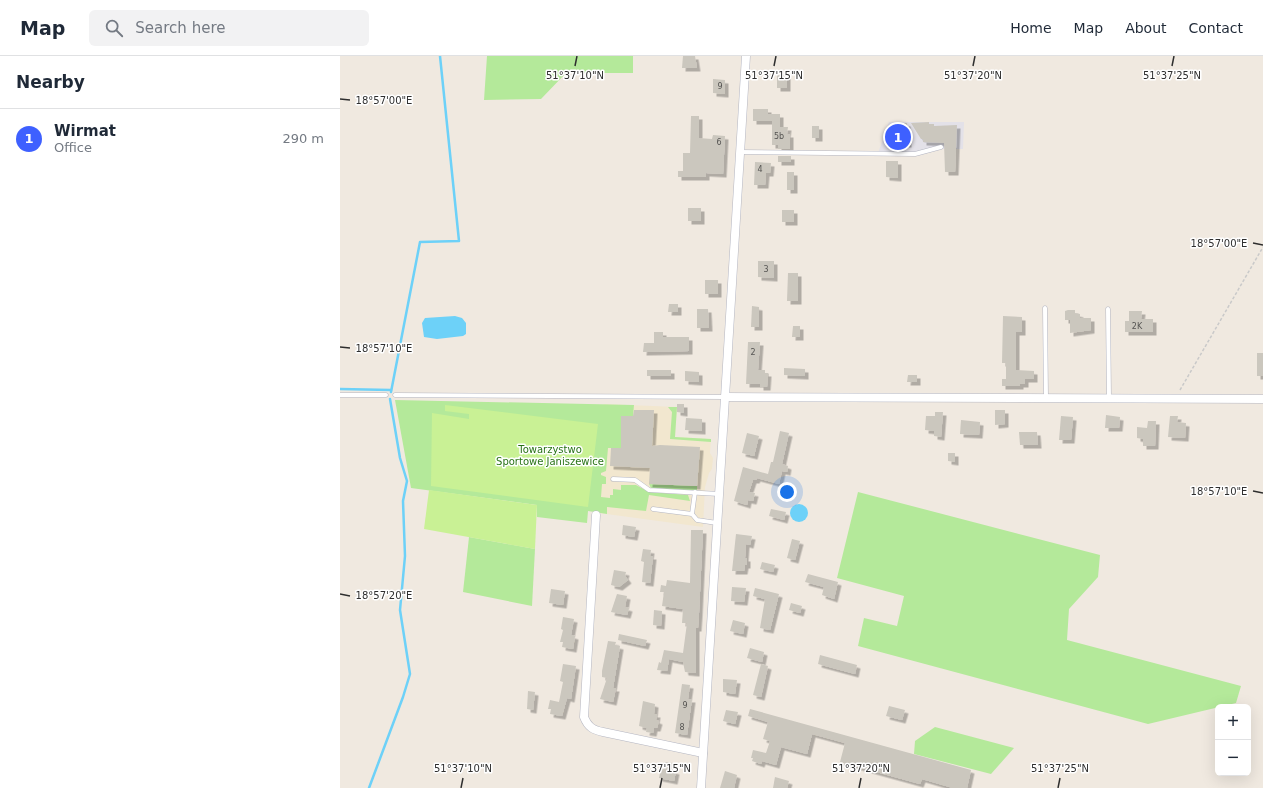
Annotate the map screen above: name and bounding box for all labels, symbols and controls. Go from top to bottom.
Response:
search box [89,10,369,46]
text: Map [20,17,65,39]
icon: search [103,17,125,39]
text: Search here [135,19,225,37]
text: Home [1010,20,1052,36]
text: Map [1074,20,1103,36]
text: About [1125,20,1167,36]
text: Contact [1189,20,1243,36]
text: 51°37'10"N [546,70,604,81]
text: 51°37'15"N [745,70,803,81]
text: 51°37'20"N [944,70,1002,81]
text: 51°37'25"N [1143,70,1201,81]
text: Nearby [16,72,85,92]
house number: 9 [717,82,723,91]
text: 18°57'00"E [356,95,412,106]
text: Wirmat [54,122,116,140]
pin: 1 [885,122,911,152]
text: 1 [24,131,34,146]
text: 290 m [282,131,324,146]
house number: 5b [774,132,784,141]
house number: 6 [716,138,722,147]
text: Office [54,140,92,155]
house number: 4 [757,165,763,174]
text: 18°57'00"E [1191,238,1247,249]
house number: 3 [763,265,769,274]
house number: 2K [1132,322,1143,331]
text: 18°57'10"E [356,343,412,354]
house number: 2 [750,348,756,357]
park label: Towarzystwo Sportowe Janiszewice [496,444,604,467]
your location [777,482,797,502]
text: 18°57'10"E [1191,486,1247,497]
text: 18°57'20"E [356,590,412,601]
house number: 9 [682,701,688,710]
map controls [1215,704,1251,776]
button: + [1215,704,1251,740]
house number: 8 [679,723,685,732]
button: − [1215,740,1251,776]
text: 51°37'10"N [434,763,492,774]
text: 51°37'15"N [633,763,691,774]
text: 51°37'20"N [832,763,890,774]
text: 51°37'25"N [1031,763,1089,774]

